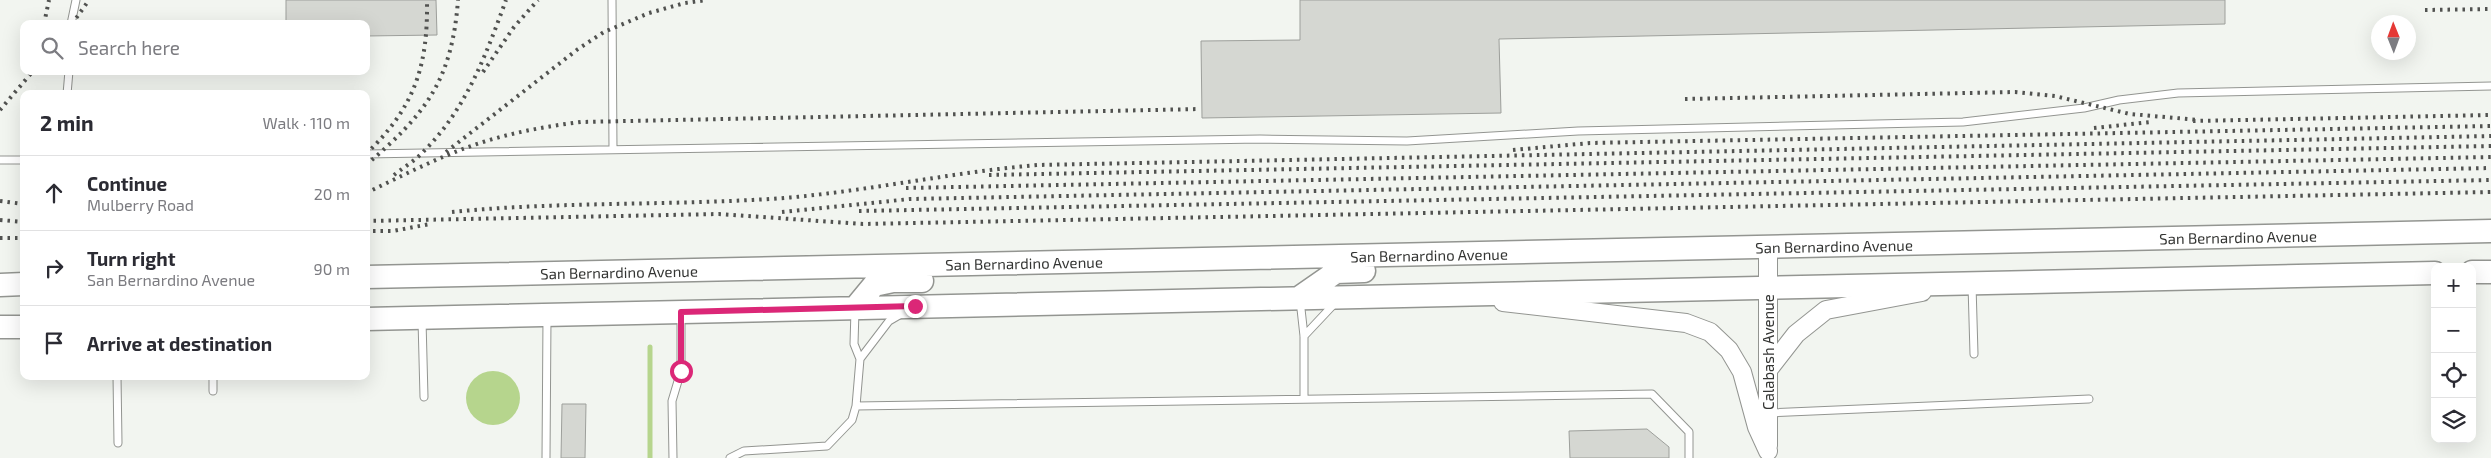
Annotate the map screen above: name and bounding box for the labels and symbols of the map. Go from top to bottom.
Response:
north arrow [2371,15,2416,60]
street label: San Bernardino Avenue [2159,227,2317,247]
street label: San Bernardino Avenue [1755,236,1913,256]
street label: San Bernardino Avenue [1350,245,1508,265]
street label: San Bernardino Avenue [945,253,1103,273]
street label: San Bernardino Avenue [540,262,698,282]
street label: Calabash Avenue [1759,294,1777,410]
route end [904,295,927,318]
route start [670,360,693,383]

